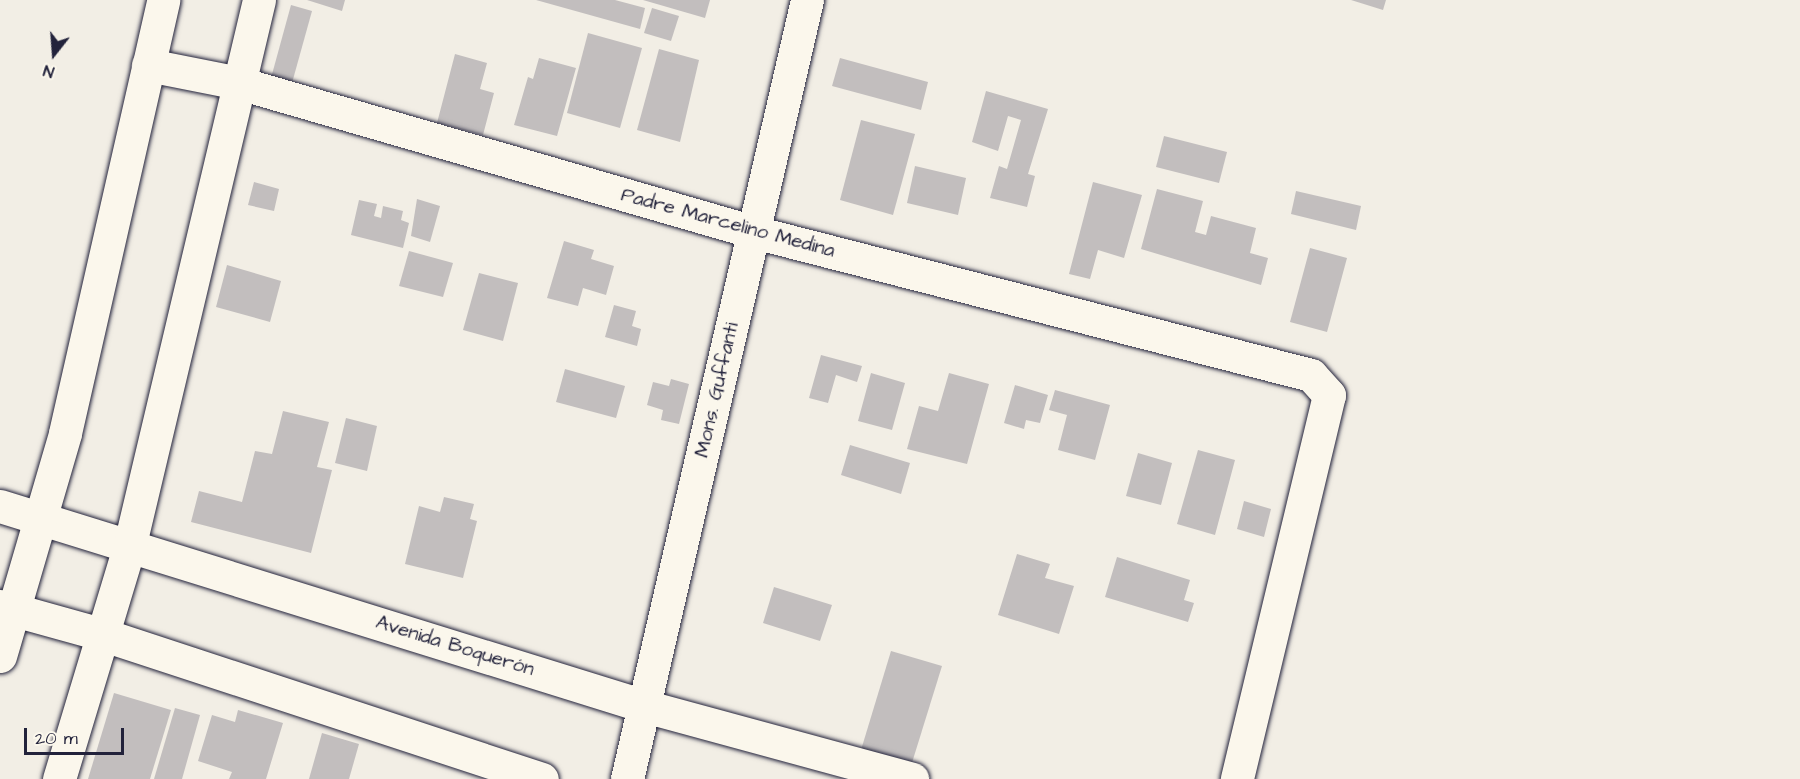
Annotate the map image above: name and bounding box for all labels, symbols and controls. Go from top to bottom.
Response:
north arrow [24,24,84,84]
text: N [41,59,57,83]
street label: Padre Marcelino Medina [618,183,838,263]
street label: Mons. Guffanti [690,320,744,460]
street label: Avenida Boquerón [373,610,537,682]
scale bar [27,716,128,754]
text: 20 m [35,726,78,751]

